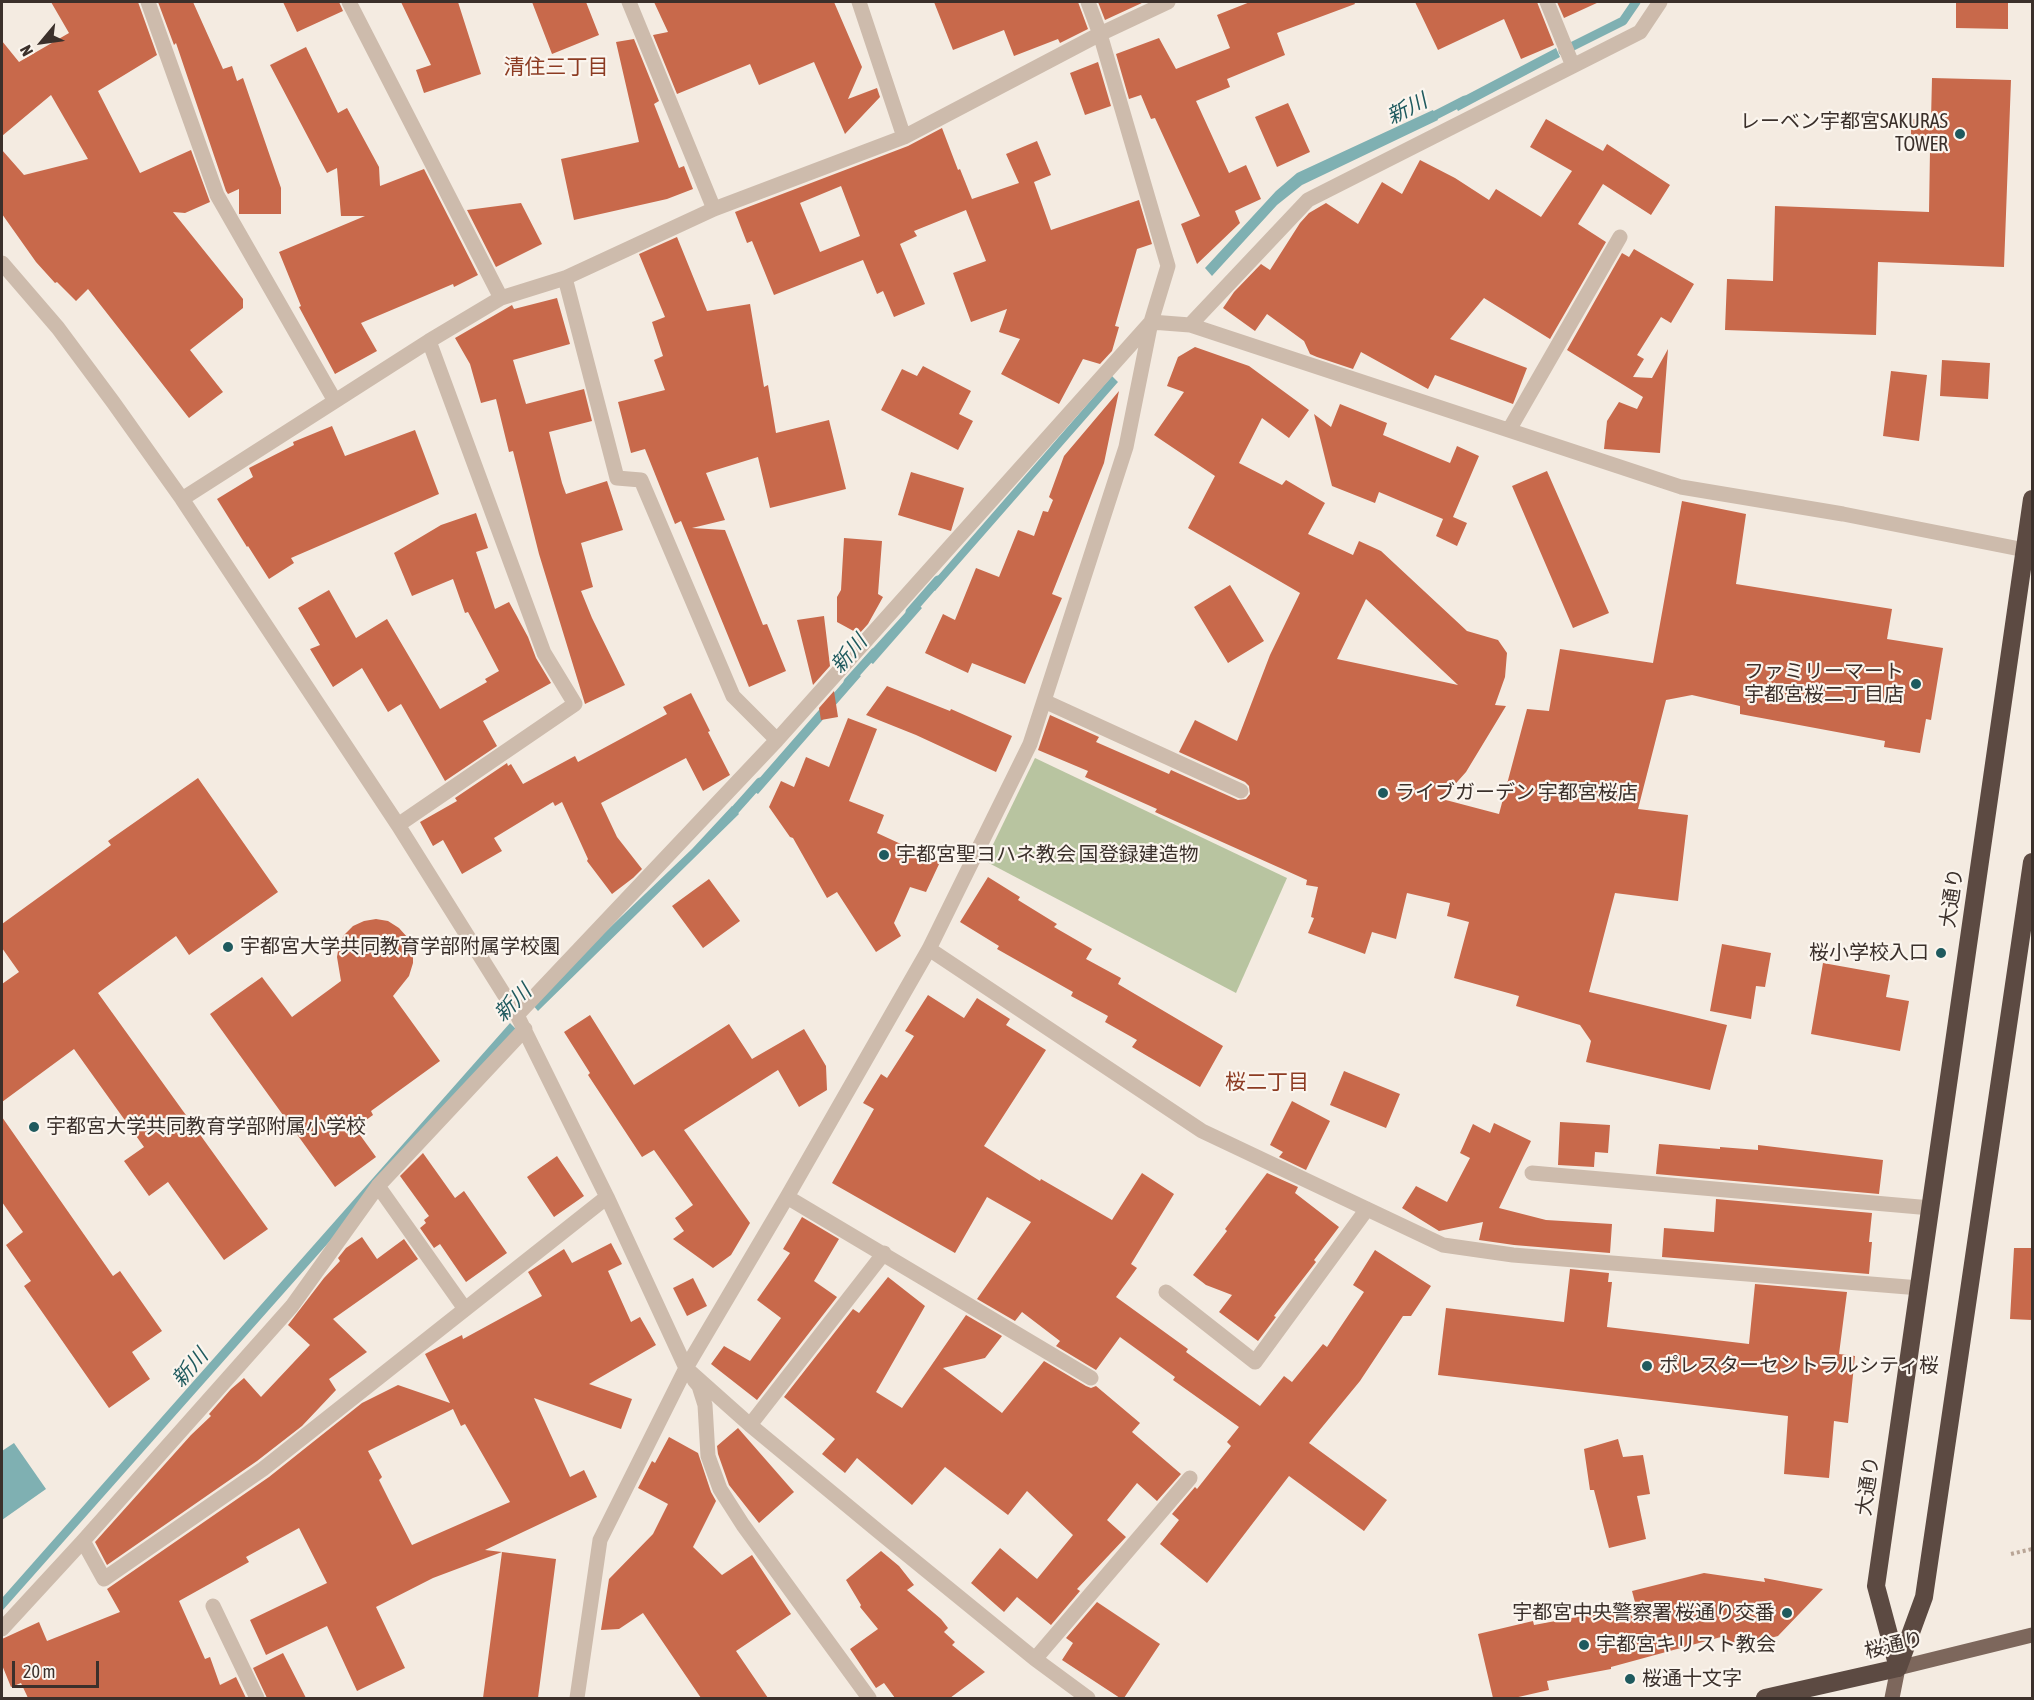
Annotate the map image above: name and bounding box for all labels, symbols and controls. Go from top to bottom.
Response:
north arrow [12,12,72,72]
text: N [16,42,36,59]
district label: 清住三丁目 [504,54,608,80]
water label: 新川 [1383,88,1431,130]
place label: レーベン宇都宮SAKURAS TOWER [1740,110,1948,157]
marker: レーベン宇都宮SAKURAS TOWER [1953,127,1967,141]
water label: 新川 [826,630,872,678]
place label: ファミリーマート 宇都宮桜二丁目店 [1744,660,1904,707]
marker: ファミリーマート 宇都宮桜二丁目店 [1909,677,1923,691]
place label: ライブガーデン 宇都宮桜店 [1395,781,1638,805]
marker: ライブガーデン 宇都宮桜店 [1376,786,1390,800]
place label: 宇都宮聖ヨハネ教会 国登録建造物 [896,843,1199,867]
marker: 宇都宮聖ヨハネ教会 国登録建造物 [877,848,891,862]
street label: 大通り [1936,867,1968,929]
place label: 宇都宮大学共同教育学部附属学校園 [240,935,560,959]
marker: 宇都宮大学共同教育学部附属学校園 [221,940,235,954]
place label: 桜小学校入口 [1809,941,1929,965]
marker: 桜小学校入口 [1934,946,1948,960]
water label: 新川 [489,979,537,1027]
district label: 桜二丁目 [1225,1069,1309,1095]
place label: 宇都宮大学共同教育学部附属小学校 [46,1115,366,1139]
marker: 宇都宮大学共同教育学部附属小学校 [27,1120,41,1134]
water label: 新川 [167,1344,213,1392]
place label: ポレスターセントラルシティ桜 [1659,1354,1939,1378]
marker: ポレスターセントラルシティ桜 [1640,1359,1654,1373]
street label: 大通り [1852,1455,1884,1517]
place label: 宇都宮中央警察署 桜通り交番 [1512,1601,1775,1625]
marker: 宇都宮中央警察署 桜通り交番 [1780,1606,1794,1620]
street label: 桜通り [1862,1627,1926,1663]
place label: 宇都宮キリスト教会 [1596,1633,1776,1657]
marker: 宇都宮キリスト教会 [1577,1638,1591,1652]
scale bar [15,1649,102,1687]
text: 20 m [23,1661,55,1682]
place label: 桜通十文字 [1642,1667,1742,1691]
marker: 桜通十文字 [1623,1672,1637,1686]

